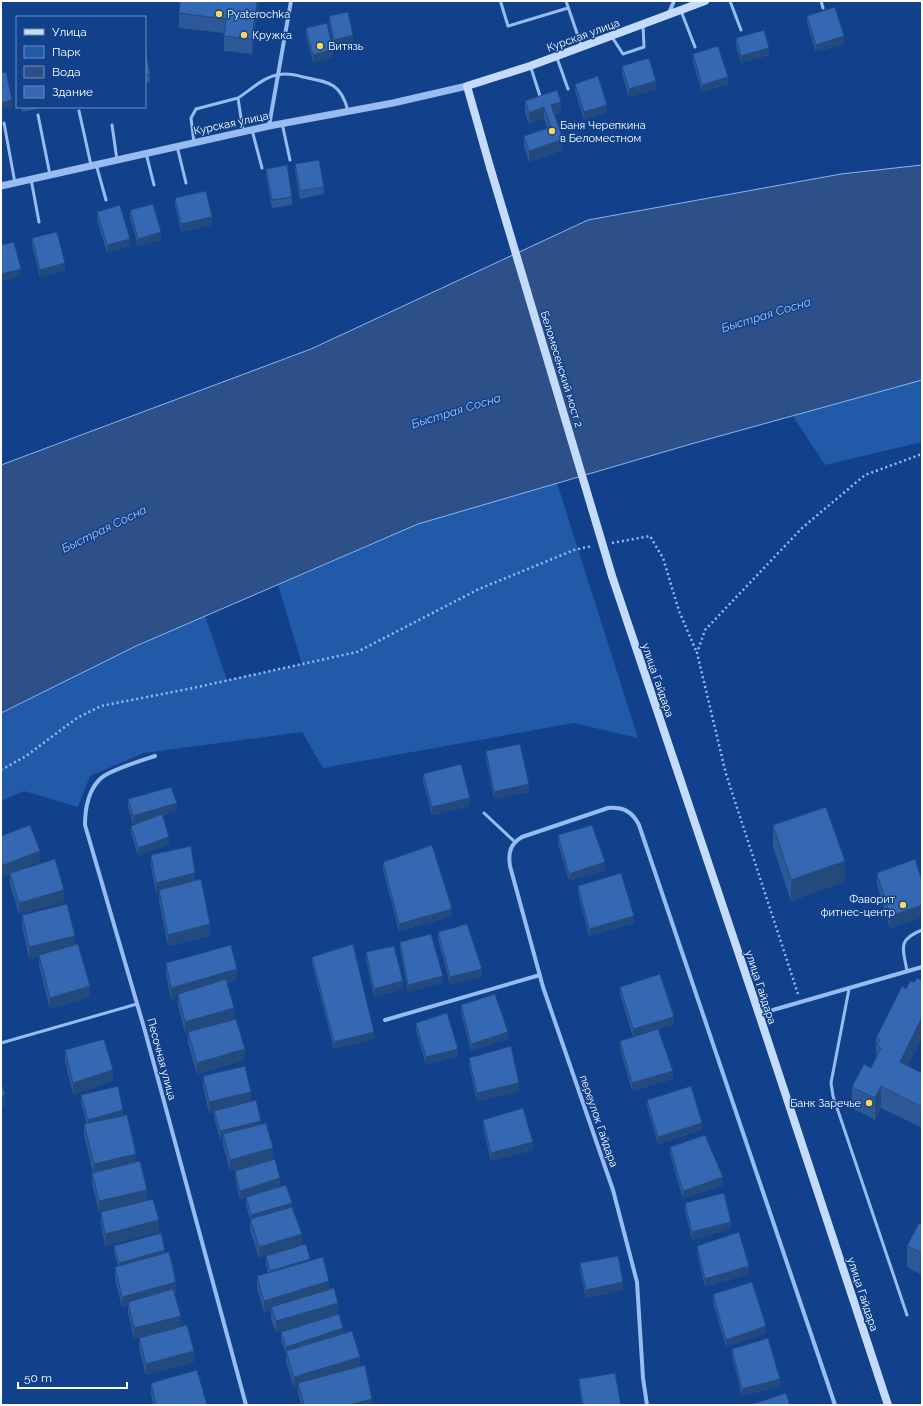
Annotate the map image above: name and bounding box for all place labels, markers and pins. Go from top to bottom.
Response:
place label: Pyaterochka [227,8,290,21]
marker: Pyaterochka [214,9,224,19]
place label: Кружка [252,29,292,42]
marker: Кружка [239,30,249,40]
place label: Витязь [328,40,364,53]
marker: Витязь [315,41,325,51]
place label: Баня Черепкина в Беломестном [560,119,646,145]
marker: Баня Черепкина в Беломестном [547,126,557,136]
place label: Фаворит фитнес-центр [821,893,896,919]
marker: Фаворит фитнес-центр [898,900,908,910]
place label: Банк Заречье [790,1097,862,1110]
marker: Банк Заречье [864,1098,874,1108]

